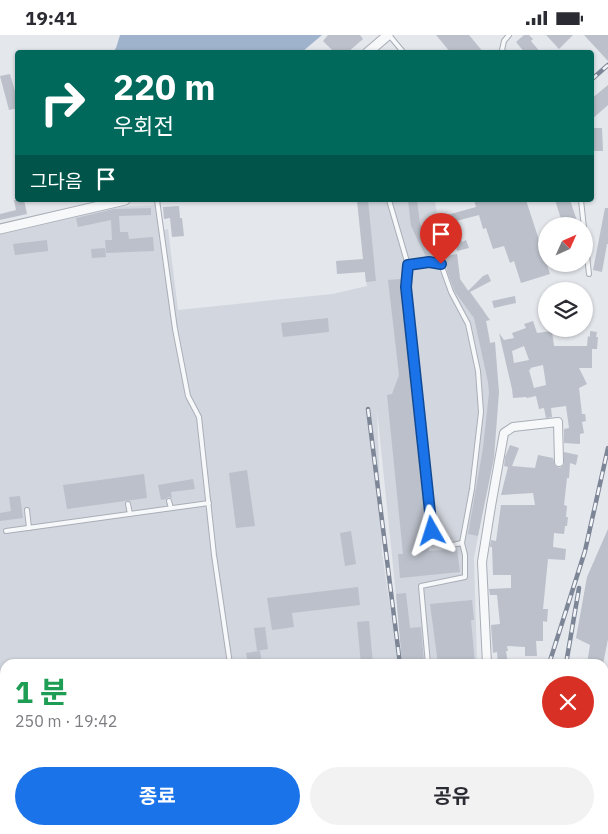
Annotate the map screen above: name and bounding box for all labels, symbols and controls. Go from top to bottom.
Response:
text: 19:41 [25,6,77,30]
text: 220 m [113,64,216,110]
icon: right [30,70,95,135]
text: 우회전 [113,111,174,140]
icon: arrive [92,165,120,193]
text: 그다음 [30,169,82,193]
pin [420,213,462,264]
north arrow [538,217,592,273]
map controls [538,217,593,337]
icon: arrive [427,220,455,248]
button: layers [538,282,593,337]
position arrow [405,504,457,556]
text: 1 분 [15,672,68,711]
button: close [542,676,594,728]
text: 250 m · 19:42 [15,711,117,731]
button: 종료 [15,767,300,825]
button: 공유 [310,767,594,825]

